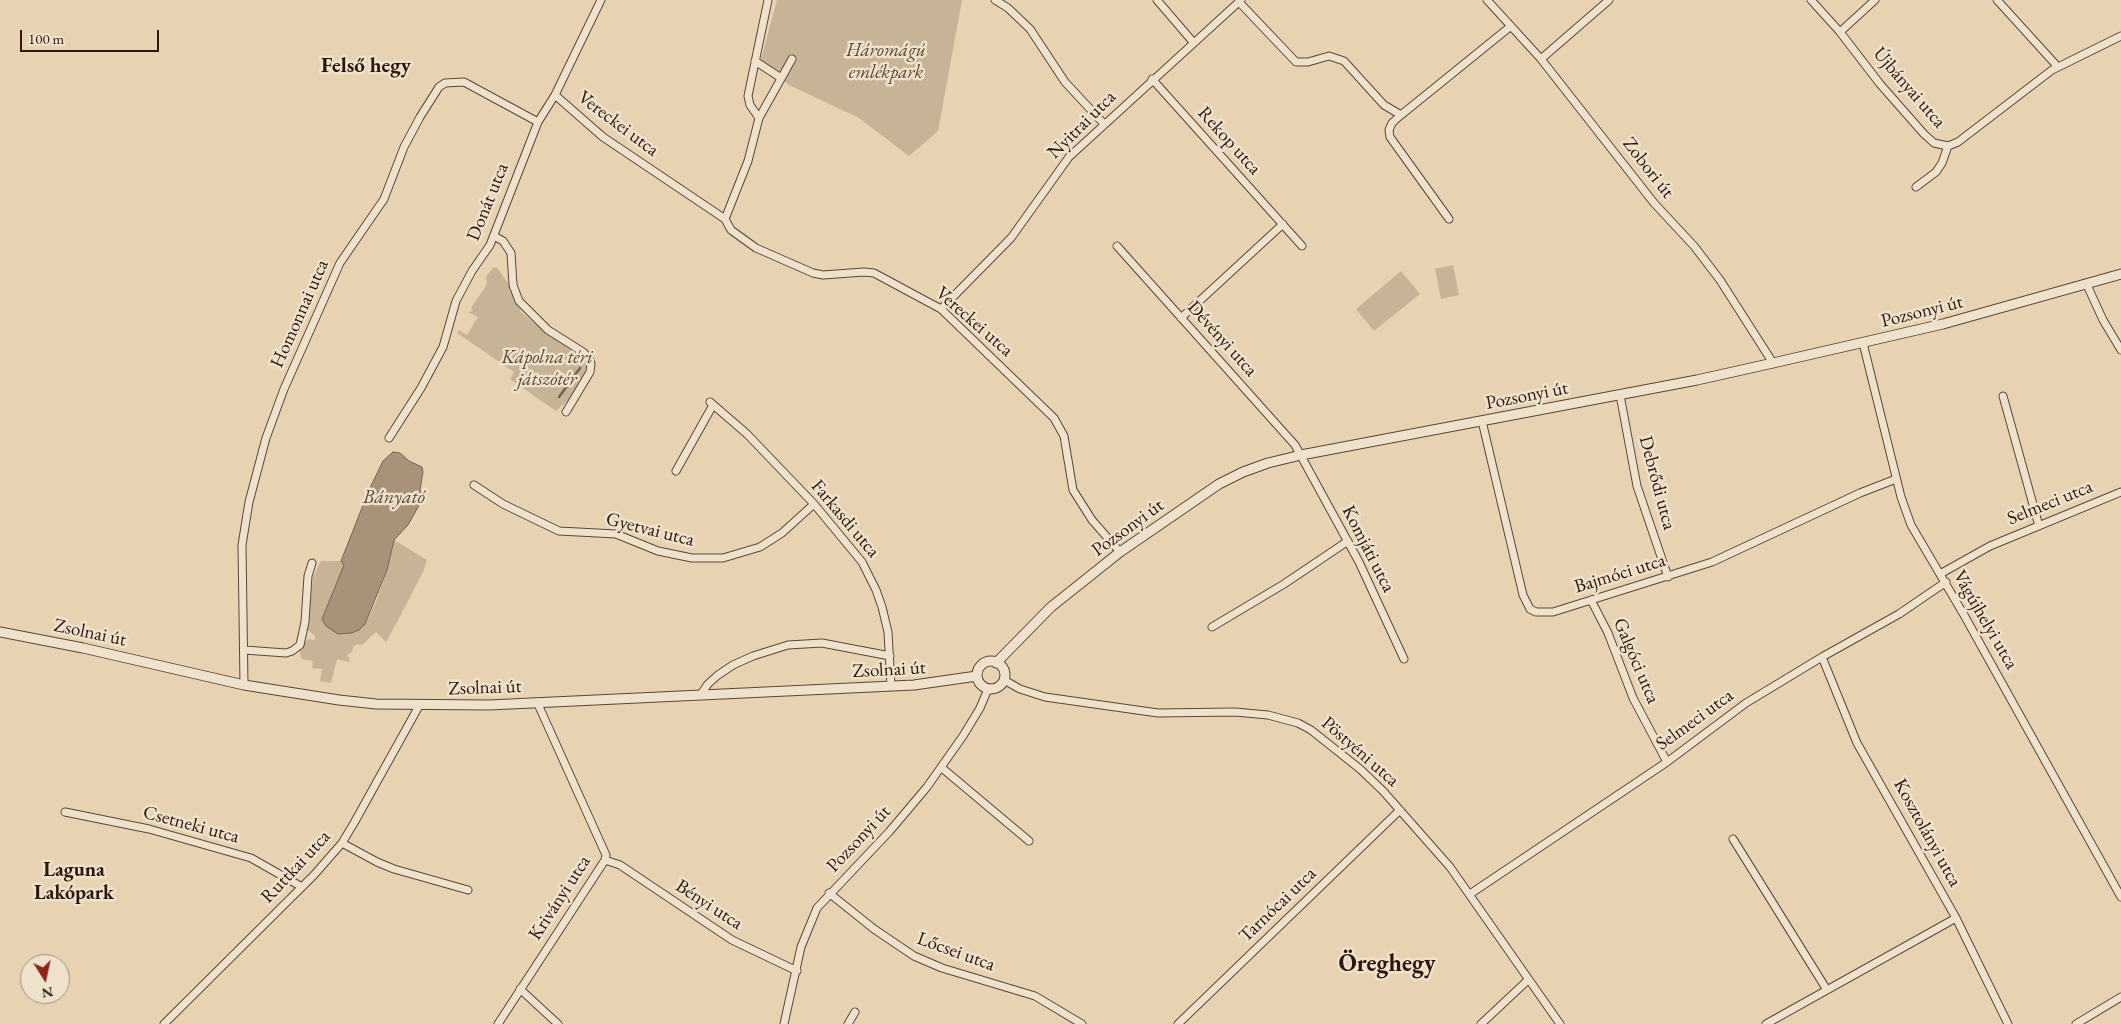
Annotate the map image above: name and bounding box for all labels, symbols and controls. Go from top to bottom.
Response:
scale bar [22,20,161,52]
text: 100 m [28,29,64,48]
park label: Háromágú emlékpark [846,40,926,84]
street label: Újbányai utca [1868,43,1950,133]
district label: Felső hegy [321,53,411,79]
street label: Vereckei utca [573,86,663,162]
street label: Nyitrai utca [1043,86,1121,164]
street label: Rekop utca [1192,102,1266,180]
street label: Zobori út [1617,133,1679,203]
street label: Donát utca [462,160,514,244]
street label: Homonnai utca [266,256,334,372]
street label: Vereckei utca [931,282,1017,362]
street label: Pozsonyi út [1879,291,1965,333]
street label: Dévényi utca [1182,296,1262,382]
park label: Kápolna téri játszótér [502,347,592,391]
street label: Pozsonyi út [1484,377,1570,415]
street label: Debrődi utca [1634,434,1680,532]
street label: Farkasdi utca [806,475,884,563]
street label: Selmeci utca [2004,476,2096,530]
water label: Bányató [363,486,425,510]
street label: Pozsonyi út [1088,494,1168,562]
street label: Komjáti utca [1336,502,1400,596]
street label: Gyetvai utca [604,508,696,552]
street label: Bajmóci utca [1572,549,1668,599]
street label: Vágújhelyi utca [1947,566,2023,674]
street label: Zsolnai út [52,614,128,652]
street label: Galgóci utca [1608,615,1664,707]
street label: Zsolnai út [852,657,926,683]
street label: Zsolnai út [448,675,522,701]
street label: Selmeci utca [1652,684,1738,756]
street label: Pöstyéni utca [1316,712,1404,792]
street label: Kosztolányi utca [1888,775,1966,891]
street label: Csetneki utca [140,801,242,849]
street label: Pozsonyi út [822,801,896,877]
street label: Ruttkai utca [256,826,336,908]
street label: Kriványi utca [524,851,596,945]
district label: Laguna Lakópark [34,859,114,906]
street label: Tarnócai utca [1235,863,1321,947]
street label: Bényi utca [671,875,747,935]
street label: Lőcsei utca [914,927,998,977]
district label: Öreghegy [1339,950,1435,978]
north arrow [20,954,70,1004]
text: N [40,983,55,1003]

